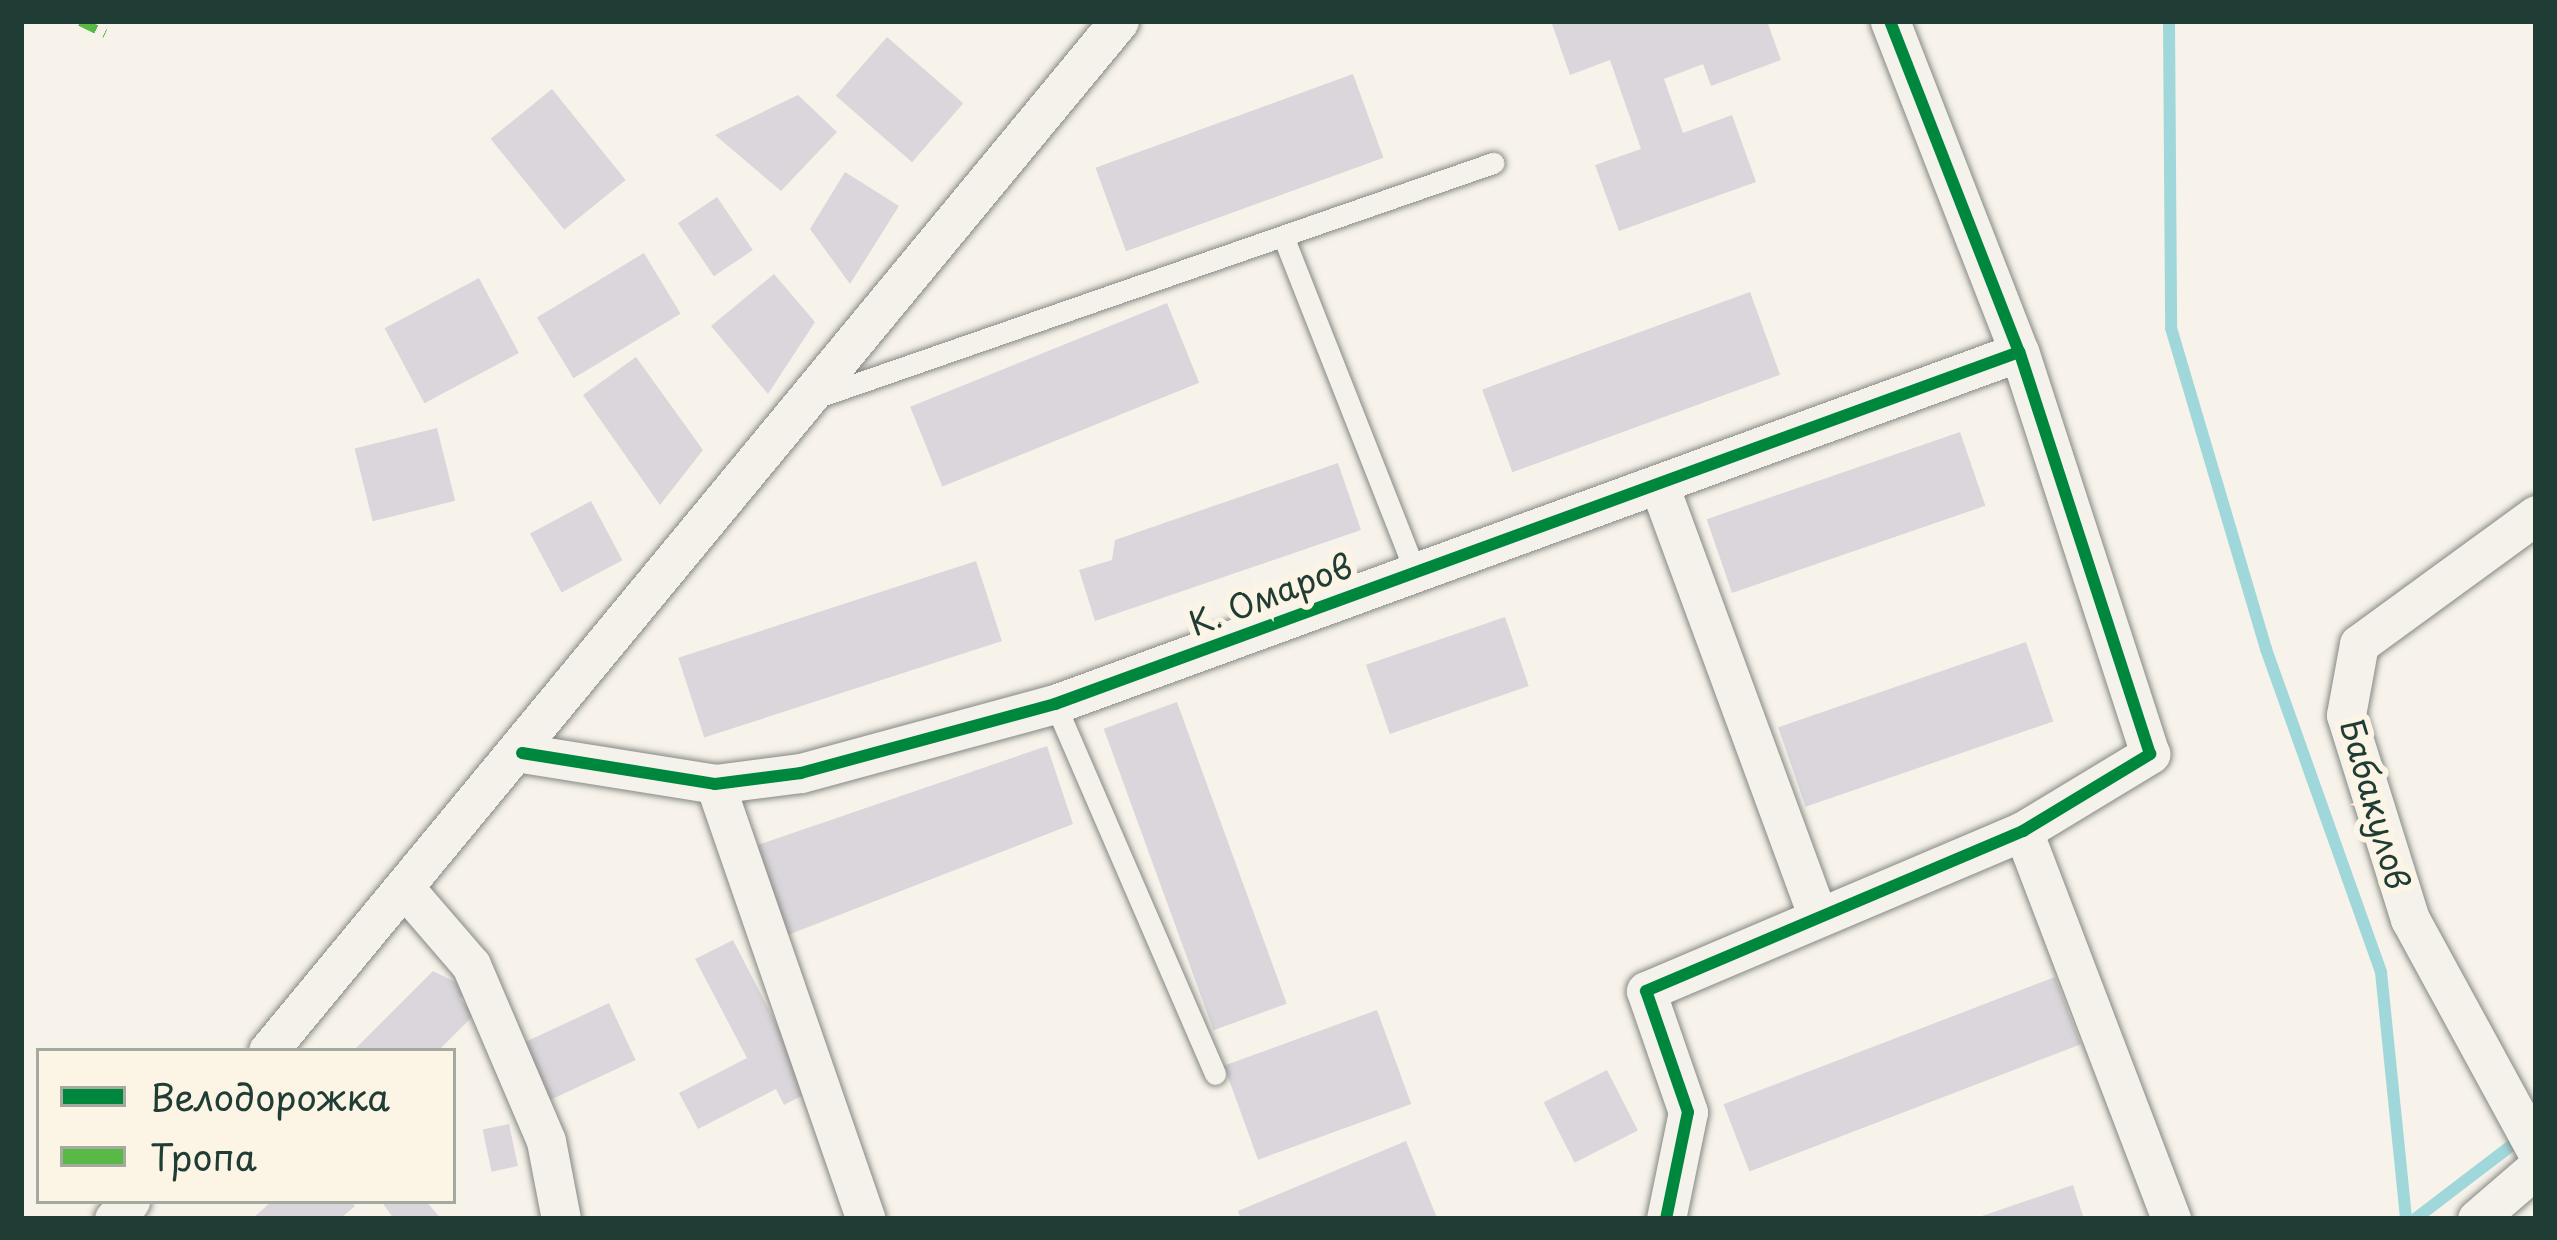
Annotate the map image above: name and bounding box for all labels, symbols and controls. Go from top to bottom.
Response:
street label: К. Омаров [1183,545,1357,643]
street label: Бабакулов [2333,714,2419,894]
legend [36,1048,456,1204]
text: Велодорожка [150,1069,390,1123]
text: Тропа [150,1129,257,1183]

